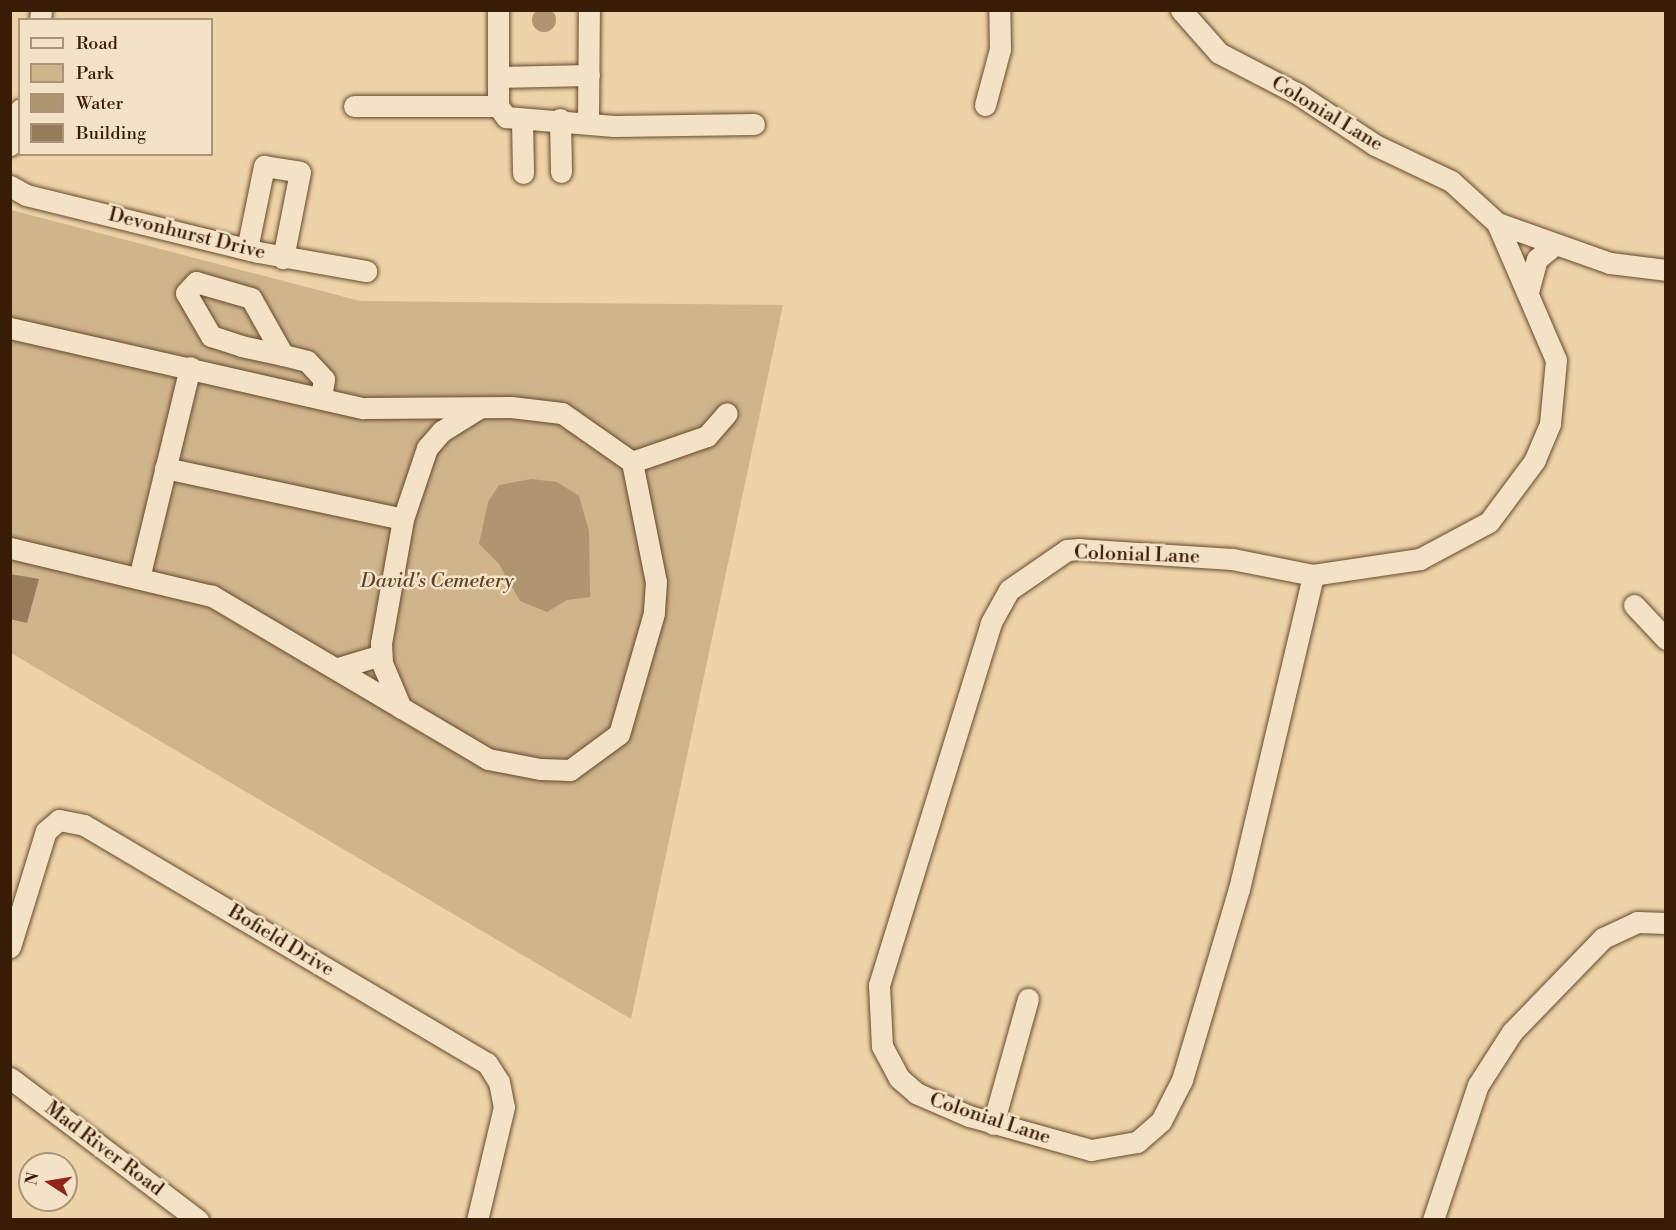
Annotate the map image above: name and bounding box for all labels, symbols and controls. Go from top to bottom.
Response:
legend [18,18,213,156]
text: Road [76,32,118,55]
text: Park [76,62,113,85]
street label: Colonial Lane [1267,71,1387,157]
text: Water [76,92,123,115]
text: Building [76,122,146,145]
street label: Devonhurst Drive [106,203,268,265]
street label: Colonial Lane [1074,541,1200,569]
park label: David's Cemetery [360,569,514,593]
street label: Bofield Drive [224,900,338,982]
street label: Colonial Lane [926,1088,1054,1150]
street label: Mad River Road [40,1097,168,1201]
north arrow [18,1152,78,1212]
text: N [21,1170,43,1187]

